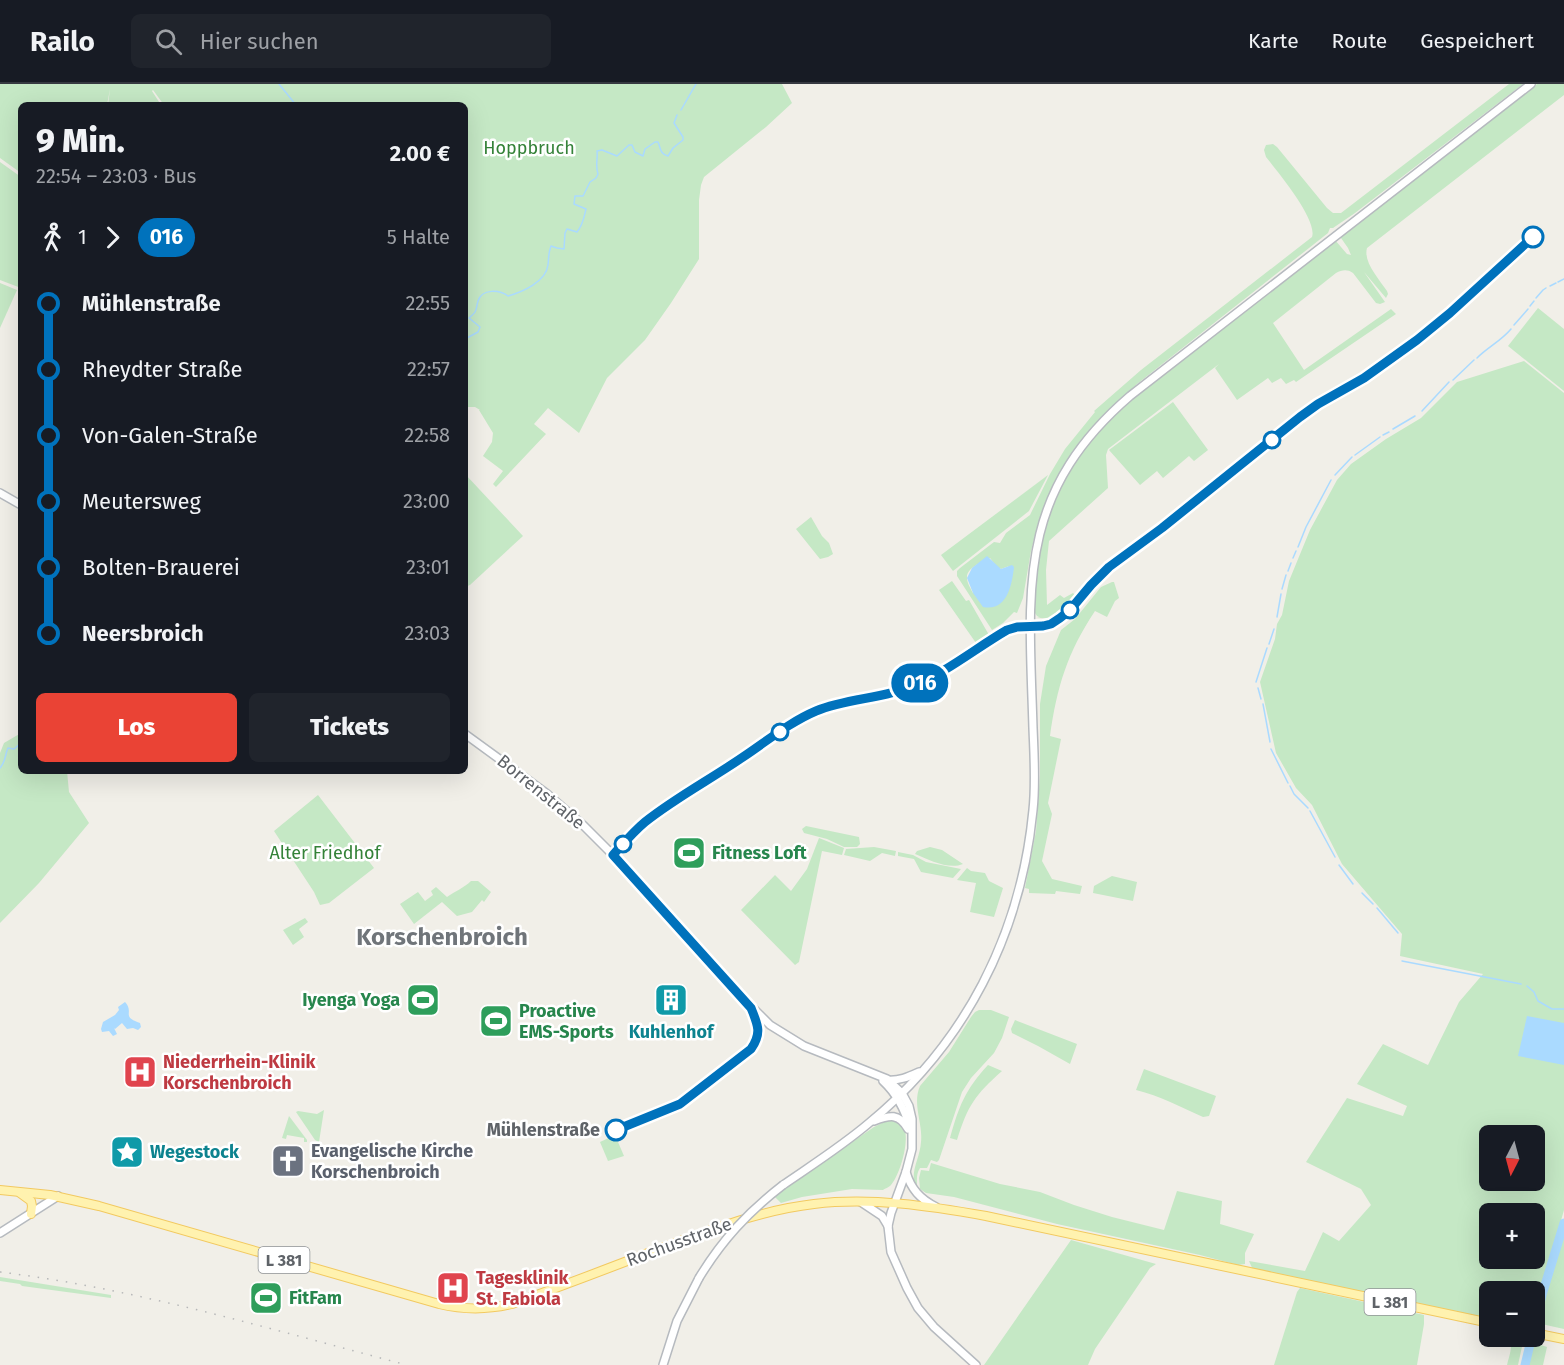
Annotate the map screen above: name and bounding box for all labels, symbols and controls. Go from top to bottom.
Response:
search box [131,14,551,68]
text: Railo [30,25,95,58]
icon: search [152,25,185,58]
text: Hier suchen [200,28,319,55]
text: Karte [1248,28,1299,54]
text: Route [1332,28,1387,54]
text: Gespeichert [1420,28,1534,54]
text: 9 Min. [36,121,125,161]
park label: Hoppbruch [483,137,575,159]
text: 2.00 € [390,140,450,167]
text: 22:54 – 23:03 · Bus [36,164,196,188]
icon: walk [36,221,69,254]
icon: forward [96,221,129,254]
text: 016 [150,224,183,250]
text: 1 [78,225,87,249]
text: 5 Halte [387,225,450,249]
unlabelled marker [1522,226,1544,248]
text: Mühlenstraße [82,290,221,317]
text: 22:55 [405,291,450,315]
text: Rheydter Straße [82,356,243,383]
text: 22:57 [407,357,450,381]
text: Von-Galen-Straße [82,422,258,449]
text: 22:58 [404,423,450,447]
unlabelled marker [1263,431,1281,449]
text: Meutersweg [82,488,201,515]
text: 23:00 [403,489,450,513]
text: Bolten-Brauerei [82,554,240,581]
text: 23:01 [406,555,450,579]
unlabelled marker [1061,601,1079,619]
text: Neersbroich [82,620,204,647]
text: 23:03 [404,621,450,645]
line badge: 016 [886,664,954,702]
text: 016 [903,670,937,696]
button: Los [36,693,237,762]
button: Tickets [249,693,450,762]
unlabelled marker [771,723,789,741]
street label: Borrenstraße [493,750,589,834]
unlabelled marker [614,835,632,853]
sports icon: Fitness Loft [671,835,707,871]
park label: Alter Friedhof [269,842,383,864]
place label: Fitness Loft [712,842,808,864]
district label: Korschenbroich [356,923,528,951]
sports icon: Iyenga Yoga [405,982,441,1018]
building icon: Kuhlenhof [653,982,689,1018]
place label: Iyenga Yoga [302,989,400,1011]
place label: Proactive EMS-Sports [519,1000,614,1043]
sports icon: Proactive EMS-Sports [478,1003,514,1039]
place label: Kuhlenhof [629,1021,715,1043]
place label: Niederrhein-Klinik Korschenbroich [163,1051,317,1094]
hospital icon: Niederrhein-Klinik Korschenbroich [122,1054,158,1090]
place label: Mühlenstraße [487,1119,600,1141]
marker: Mühlenstraße [605,1119,627,1141]
north arrow [1479,1125,1545,1191]
map controls [1479,1125,1545,1347]
place icon: Wegestock [109,1134,145,1170]
place label: Evangelische Kirche Korschenbroich [311,1140,473,1183]
place label: Wegestock [150,1141,240,1163]
church icon: Evangelische Kirche Korschenbroich [270,1143,306,1179]
button: + [1479,1203,1545,1269]
street label: Rochusstraße [623,1213,735,1271]
road number: L 381 [258,1247,310,1273]
place label: Tagesklinik St. Fabiola [476,1267,569,1310]
hospital icon: Tagesklinik St. Fabiola [435,1270,471,1306]
sports icon: FitFam [248,1280,284,1316]
button: − [1479,1281,1545,1347]
place label: FitFam [289,1287,342,1309]
road number: L 381 [1364,1289,1416,1315]

